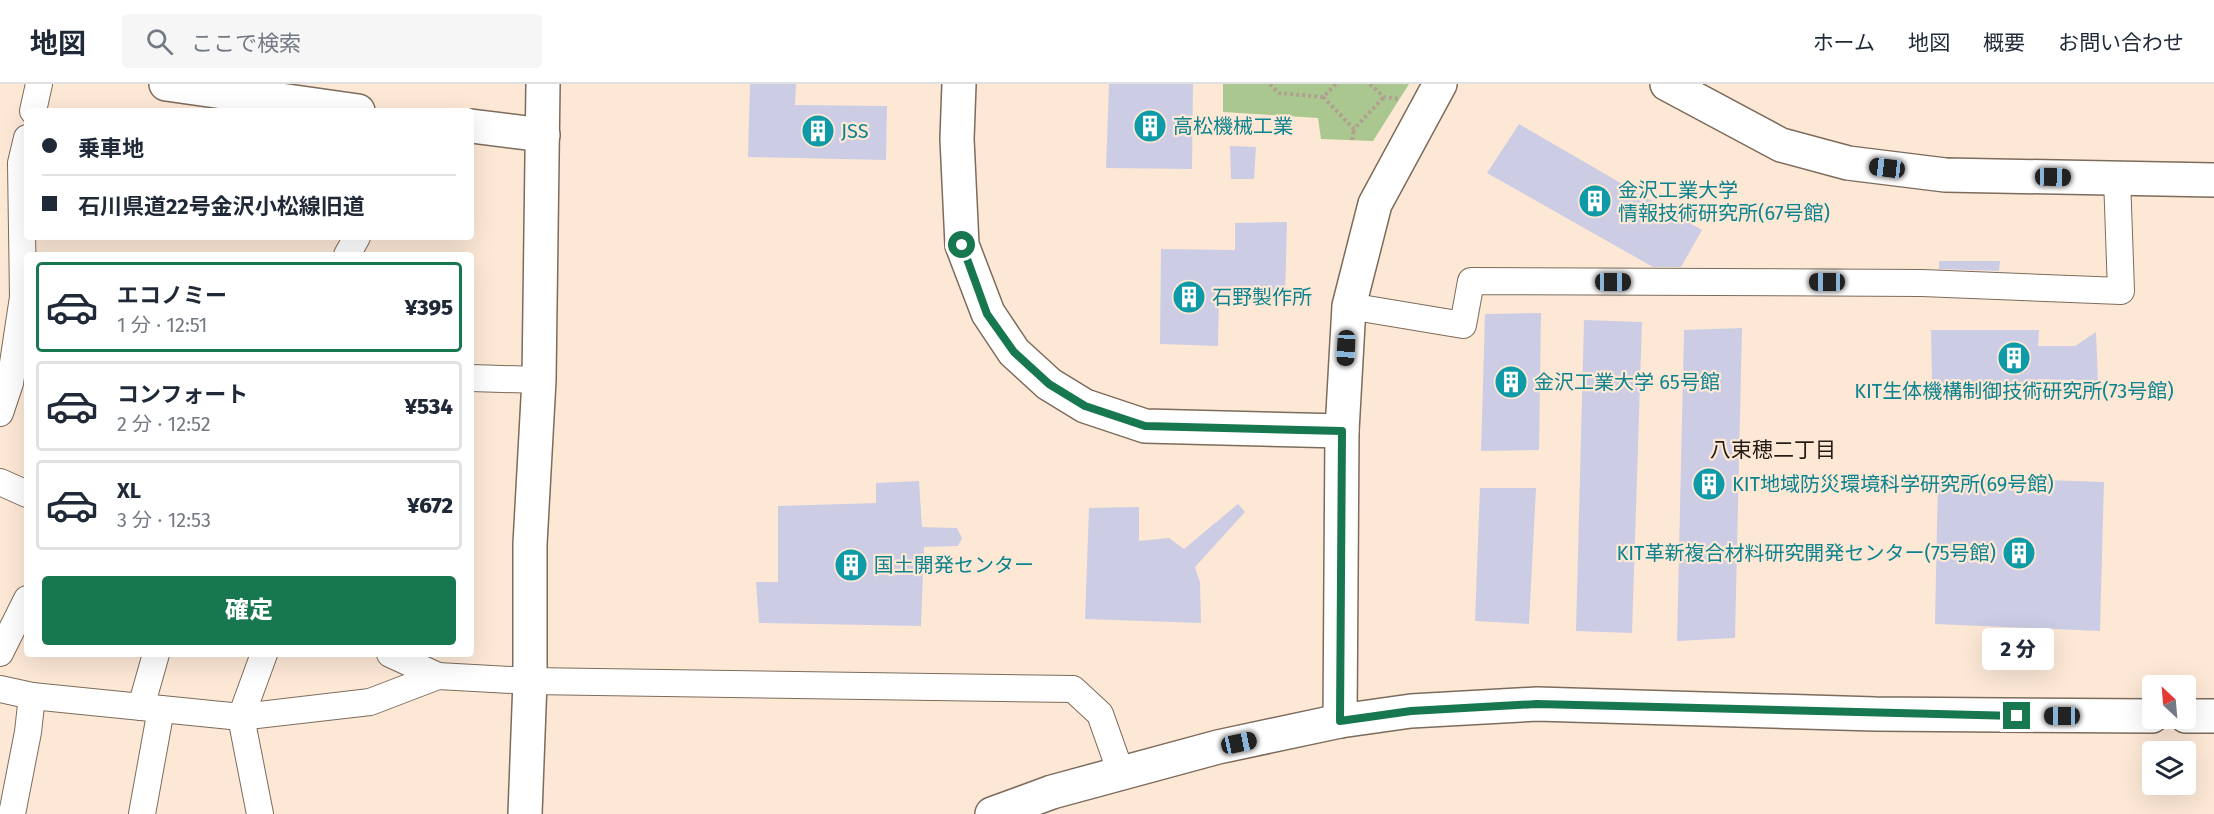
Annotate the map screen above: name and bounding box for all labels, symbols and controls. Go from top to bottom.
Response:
search box [122,14,542,68]
icon: search [143,25,176,58]
text: 地図 [30,27,86,60]
text: ここで検索 [191,30,301,57]
text: ホーム [1813,30,1875,56]
text: 地図 [1908,30,1950,56]
text: 概要 [1983,30,2025,56]
text: お問い合わせ [2058,30,2184,56]
building icon: 高松機械工業 [1132,108,1168,144]
building icon: JSS [800,113,836,149]
place label: 高松機械工業 [1173,114,1293,138]
place label: JSS [841,119,869,143]
text: 乗車地 [78,135,144,162]
car [1868,157,1906,179]
car [2035,168,2071,186]
place label: 金沢工業大学 情報技術研究所(67号館) [1618,178,1830,225]
building icon: 金沢工業大学 情報技術研究所(67号館) [1577,183,1613,219]
text: 石川県道22号金沢小松線旧道 [78,193,365,220]
route start [948,231,975,258]
car [1595,273,1631,291]
car [1809,273,1845,291]
building icon: 石野製作所 [1171,279,1207,315]
icon: car [45,280,99,334]
text: エコノミー [117,282,227,309]
place label: 石野製作所 [1212,285,1312,309]
text: ¥395 [405,294,453,321]
text: 1 分 · 12:51 [117,313,207,337]
car [1336,330,1356,366]
building icon: KIT生体機構制御技術研究所(73号館) [1996,340,2032,376]
building icon: 金沢工業大学 65号館 [1493,364,1529,400]
place label: 金沢工業大学 65号館 [1534,370,1720,394]
icon: car [45,379,99,433]
place label: KIT生体機構制御技術研究所(73号館) [1854,379,2174,403]
text: コンフォート [117,381,248,408]
text: ¥534 [404,393,453,420]
text: 2 分 · 12:52 [117,412,211,436]
district label: 八束穂二丁目 [1710,437,1836,463]
building icon: KIT地域防災環境科学研究所(69号館) [1691,466,1727,502]
place label: KIT地域防災環境科学研究所(69号館) [1732,472,2054,496]
text: XL [117,477,141,504]
icon: car [45,478,99,532]
text: ¥672 [407,492,453,519]
text: 3 分 · 12:53 [117,508,211,532]
building icon: KIT革新複合材料研究開発センター(75号館) [2001,535,2037,571]
place label: KIT革新複合材料研究開発センター(75号館) [1616,541,1996,565]
building icon: 国土開発センター [833,547,869,583]
place label: 国土開発センター [874,553,1034,577]
button: 確定 [42,576,456,645]
callout: 2 分 [1981,629,2053,671]
text: 2 分 [2000,637,2036,661]
north arrow [2142,675,2196,729]
map controls [2142,675,2196,795]
route end [2003,702,2030,729]
car [2044,707,2080,725]
car [1220,730,1258,756]
button: layers [2142,741,2196,795]

